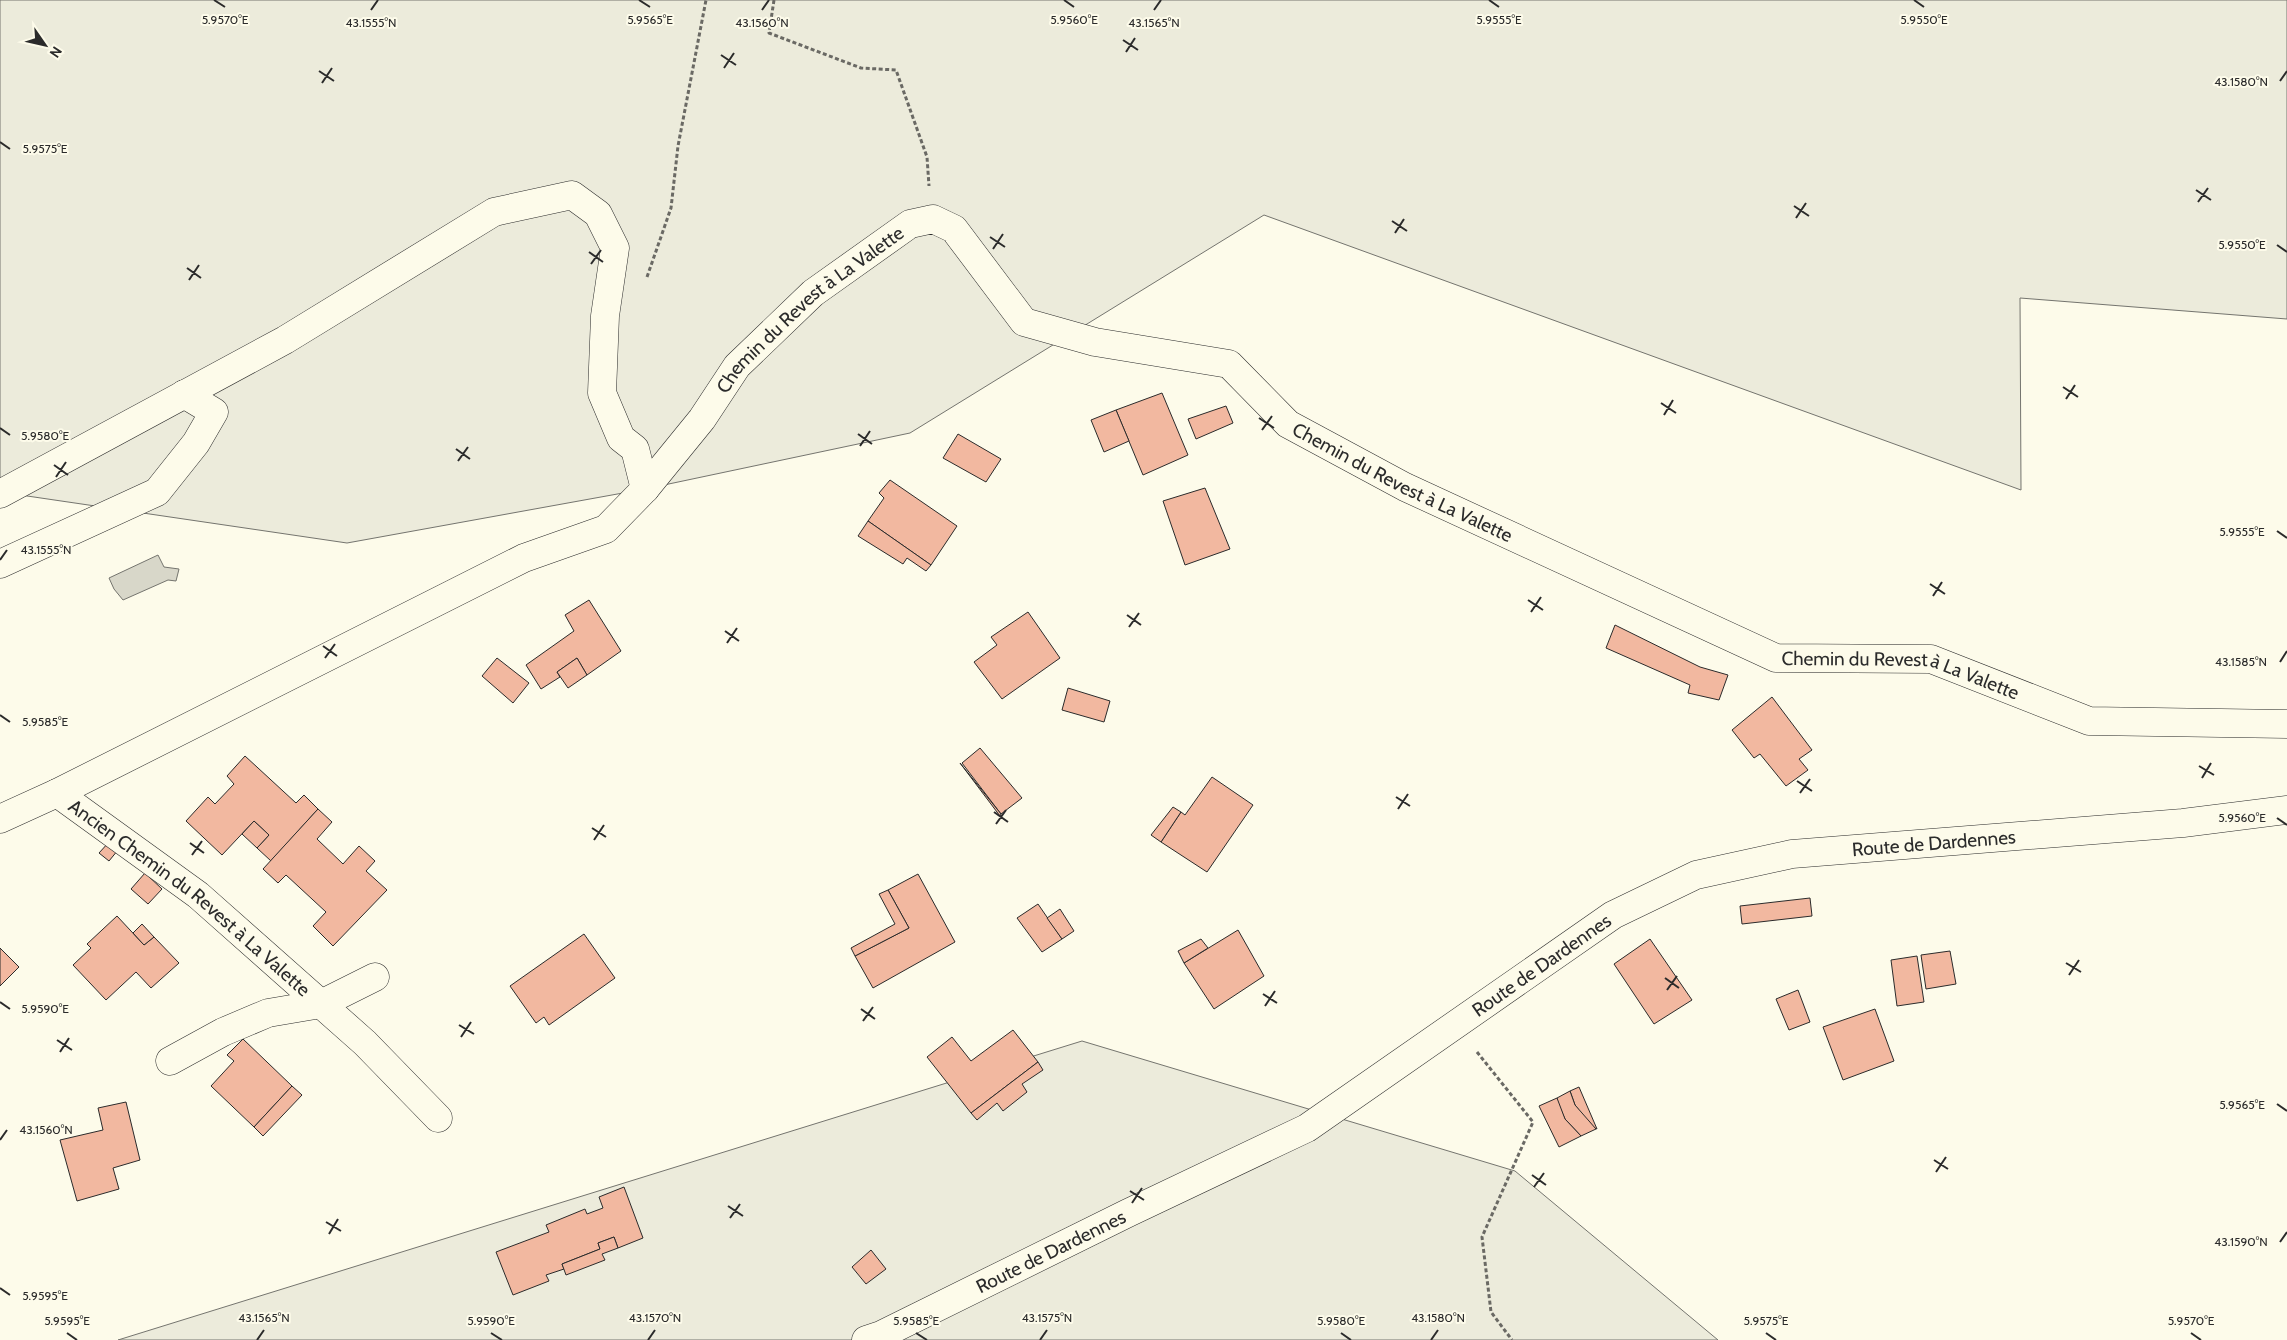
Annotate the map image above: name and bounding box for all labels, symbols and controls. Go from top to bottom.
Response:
text: 5.9570°E [202,12,249,27]
text: 5.9565°E [627,12,673,27]
text: 5.9560°E [1050,12,1098,27]
text: 5.9555°E [1476,12,1522,27]
text: 5.9550°E [1900,12,1948,27]
text: 43.1555°N [345,15,397,30]
text: 43.1560°N [735,15,789,30]
text: 43.1565°N [1128,15,1180,30]
north arrow [20,20,70,70]
text: N [46,43,66,61]
text: 43.1580°N [2214,74,2268,89]
text: 5.9575°E [23,141,68,156]
street label: Chemin du Revest à La Valette [711,221,908,397]
text: 5.9550°E [2218,237,2266,252]
street label: Chemin du Revest à La Valette [1288,418,1516,547]
text: 5.9580°E [21,428,69,443]
text: 5.9555°E [2219,524,2265,539]
text: 43.1555°N [20,542,72,557]
street label: Chemin du Revest à La Valette [1781,647,2023,705]
text: 43.1585°N [2215,654,2267,669]
text: 5.9585°E [22,714,68,729]
street label: Ancien Chemin du Revest à La Valette [64,794,315,1001]
text: 5.9560°E [2218,810,2266,825]
street label: Route de Dardennes [1851,825,2017,861]
street label: Route de Dardennes [1468,909,1616,1022]
text: 5.9590°E [21,1001,69,1016]
text: 5.9565°E [2219,1097,2265,1112]
text: 43.1560°N [19,1122,73,1137]
street label: Route de Dardennes [972,1205,1130,1298]
text: 43.1590°N [2214,1234,2268,1249]
text: 5.9595°E [22,1288,68,1303]
text: 43.1565°N [238,1310,290,1325]
text: 43.1570°N [629,1310,681,1325]
text: 43.1575°N [1022,1310,1072,1325]
text: 43.1580°N [1411,1310,1465,1325]
text: 5.9595°E [44,1313,90,1328]
text: 5.9590°E [467,1313,515,1328]
text: 5.9585°E [893,1313,939,1328]
text: 5.9580°E [1317,1313,1365,1328]
text: 5.9575°E [1744,1313,1789,1328]
text: 5.9570°E [2168,1313,2215,1328]

